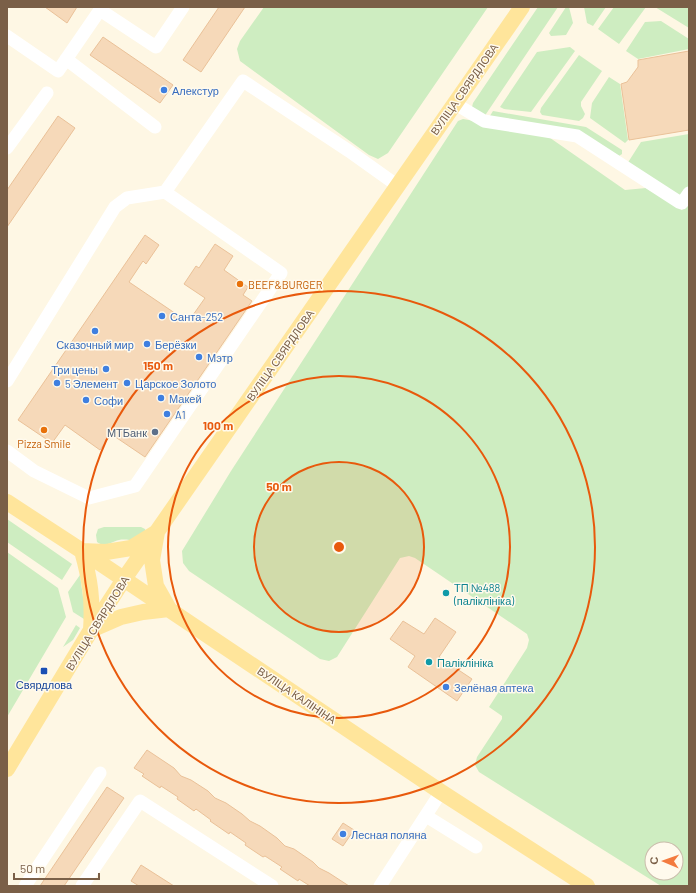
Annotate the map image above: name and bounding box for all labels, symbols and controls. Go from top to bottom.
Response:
street label: ВУЛІЦА СВЯРДЛОВА [428,40,501,137]
place label: Алекстур [172,84,219,97]
marker: Алекстур [159,85,169,95]
place label: BEEF&BURGER [248,278,323,291]
marker: BEEF&BURGER [235,279,245,289]
street label: ВУЛІЦА СВЯРДЛОВА [244,306,317,403]
place label: Санта-252 [170,310,223,323]
marker: Санта-252 [157,311,167,321]
marker: Сказочный мир [90,326,100,336]
place label: Сказочный мир [56,338,134,351]
place label: Берёзки [155,338,197,351]
marker: Берёзки [142,339,152,349]
place label: Мэтр [207,351,233,364]
marker: Мэтр [194,352,204,362]
text: 150 m [143,358,173,372]
place label: Три цены [51,363,98,376]
marker: Три цены [101,364,111,374]
place label: 5 Элемент [65,377,118,390]
place label: Царское Золото [135,377,216,390]
marker: 5 Элемент [52,378,62,388]
marker: Царское Золото [122,378,132,388]
place label: Макей [169,392,202,405]
marker: Макей [156,393,166,403]
place label: Софи [94,394,123,407]
marker: Софи [81,395,91,405]
place label: A1 [175,408,186,421]
marker: A1 [162,409,172,419]
text: 100 m [203,418,233,432]
marker: Pizza Smile [39,425,49,435]
place label: МТБанк [107,426,147,439]
marker: МТБанк [150,427,160,437]
place label: Pizza Smile [17,437,71,450]
text: 50 m [266,479,292,493]
centre of rings [332,540,346,554]
street label: ВУЛІЦА СВЯРДЛОВА [63,573,132,672]
place label: ТП №488 (паліклініка) [453,581,514,607]
marker: ТП №488 (паліклініка) [441,588,451,598]
place label: Паліклініка [437,656,494,669]
marker: Паліклініка [424,657,434,667]
street label: ВУЛІЦА КАЛІНІНА [255,664,339,727]
marker: Свярдлова [39,666,49,676]
place label: Свярдлова [16,678,73,691]
place label: Зелёная аптека [454,681,534,694]
marker: Зелёная аптека [441,682,451,692]
place label: Лесная поляна [351,828,427,841]
marker: Лесная поляна [338,829,348,839]
north arrow [644,841,684,881]
scale bar [14,855,99,881]
text: С [647,856,660,865]
text: 50 m [20,861,45,875]

